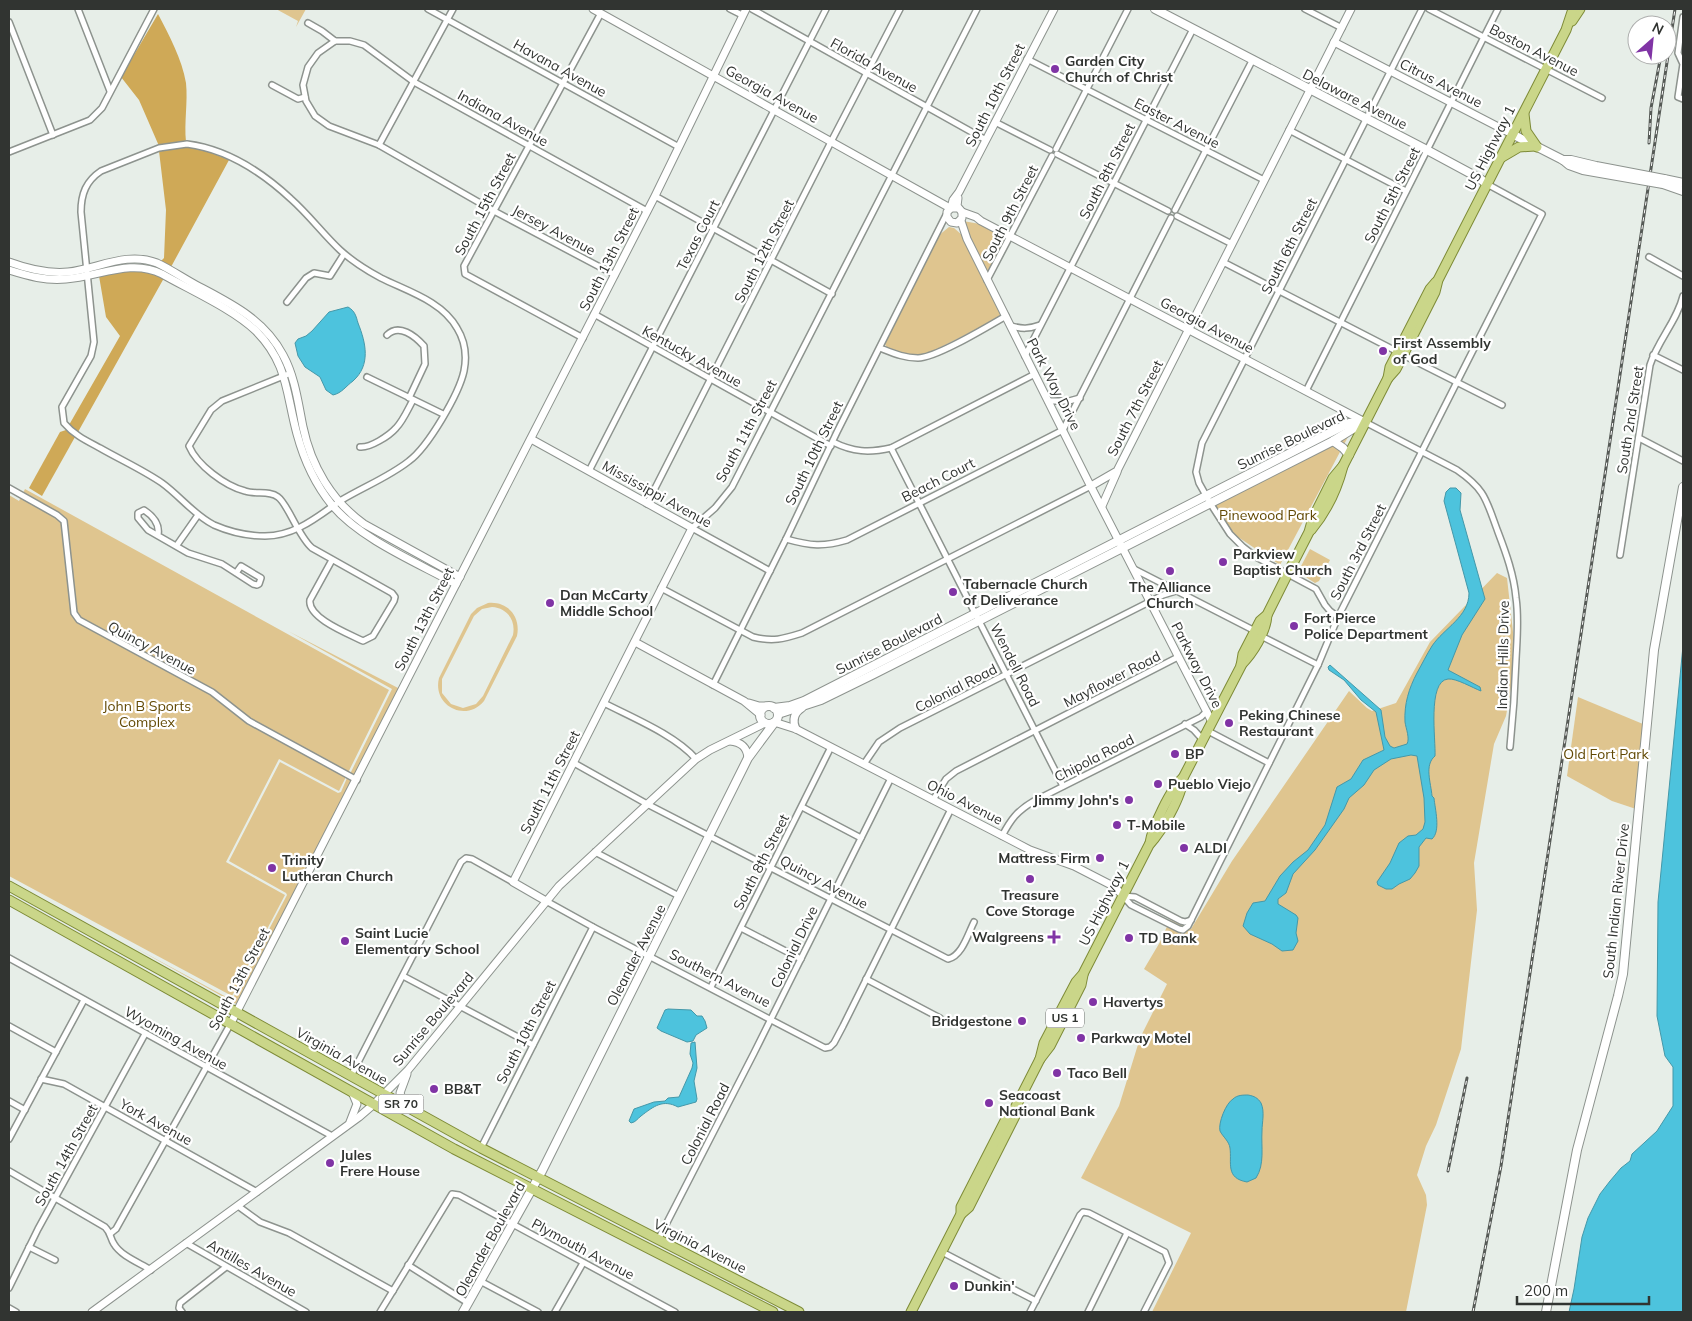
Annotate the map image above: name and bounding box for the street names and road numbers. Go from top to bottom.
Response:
street label: Boston Avenue [1486,20,1582,80]
street label: Florida Avenue [827,34,921,96]
street label: Havana Avenue [510,35,610,101]
street label: South 10th Street [961,40,1029,150]
street label: Citrus Avenue [1397,54,1485,112]
street label: Georgia Avenue [722,61,822,127]
street label: Delaware Avenue [1300,65,1410,133]
street label: Indiana Avenue [454,86,552,150]
street label: Easter Avenue [1131,94,1223,152]
street label: US Highway 1 [1461,102,1519,194]
street label: South 8th Street [1075,120,1139,222]
street label: South 5th Street [1360,144,1424,246]
street label: South 15th Street [450,149,520,258]
street label: South 9th Street [978,162,1042,264]
street label: South 6th Street [1257,195,1321,297]
street label: South 12th Street [730,196,798,306]
street label: Texas Court [673,197,724,273]
street label: Jersey Avenue [509,201,599,259]
street label: South 13th Street [575,204,643,314]
street label: Georgia Avenue [1157,293,1257,357]
street label: Kentucky Avenue [639,321,745,391]
street label: Park Way Drive [1023,335,1085,433]
street label: South 7th Street [1103,357,1167,459]
street label: South 2nd Street [1613,365,1647,475]
street label: South 11th Street [711,376,781,485]
street label: South 10th Street [781,398,847,508]
street label: Sunrise Boulevard [1234,406,1348,474]
street label: Beach Court [898,454,978,506]
street label: Mississippi Avenue [599,456,715,532]
street label: South 3rd Street [1326,501,1390,603]
street label: South 13th Street [390,564,458,674]
street label: Indian Hills Drive [1493,600,1513,710]
street label: Sunrise Boulevard [833,609,945,679]
street label: Quincy Avenue [105,617,199,679]
street label: Parkway Drive [1168,619,1226,711]
street label: Wendell Road [986,620,1044,710]
street label: Mayflower Road [1060,647,1164,711]
street label: Colonial Road [912,660,1000,716]
street label: South 11th Street [516,727,584,837]
street label: Chipola Road [1051,730,1137,786]
street label: Ohio Avenue [924,775,1006,829]
street label: South 8th Street [729,811,793,913]
street label: South Indian River Drive [1599,823,1633,979]
street label: Quincy Avenue [777,851,871,913]
street label: US Highway 1 [1075,857,1133,949]
street label: Oleander Avenue [603,901,669,1009]
street label: Colonial Drive [766,903,822,991]
street label: South 13th Street [204,924,274,1033]
street label: Southern Avenue [666,945,774,1011]
street label: Sunrise Boulevard [388,968,478,1070]
street label: South 10th Street [492,977,560,1087]
street label: Wyoming Avenue [121,1002,231,1074]
road number: US 1 [1046,1008,1084,1028]
street label: Virginia Avenue [293,1023,391,1089]
street label: Colonial Road [677,1080,733,1168]
street label: York Avenue [116,1094,195,1149]
road number: SR 70 [378,1094,424,1114]
street label: South 14th Street [31,1101,102,1209]
street label: Oleander Boulevard [451,1178,529,1300]
street label: Plymouth Avenue [529,1214,637,1284]
street label: Virginia Avenue [650,1215,750,1277]
street label: Antilles Avenue [204,1235,300,1301]

